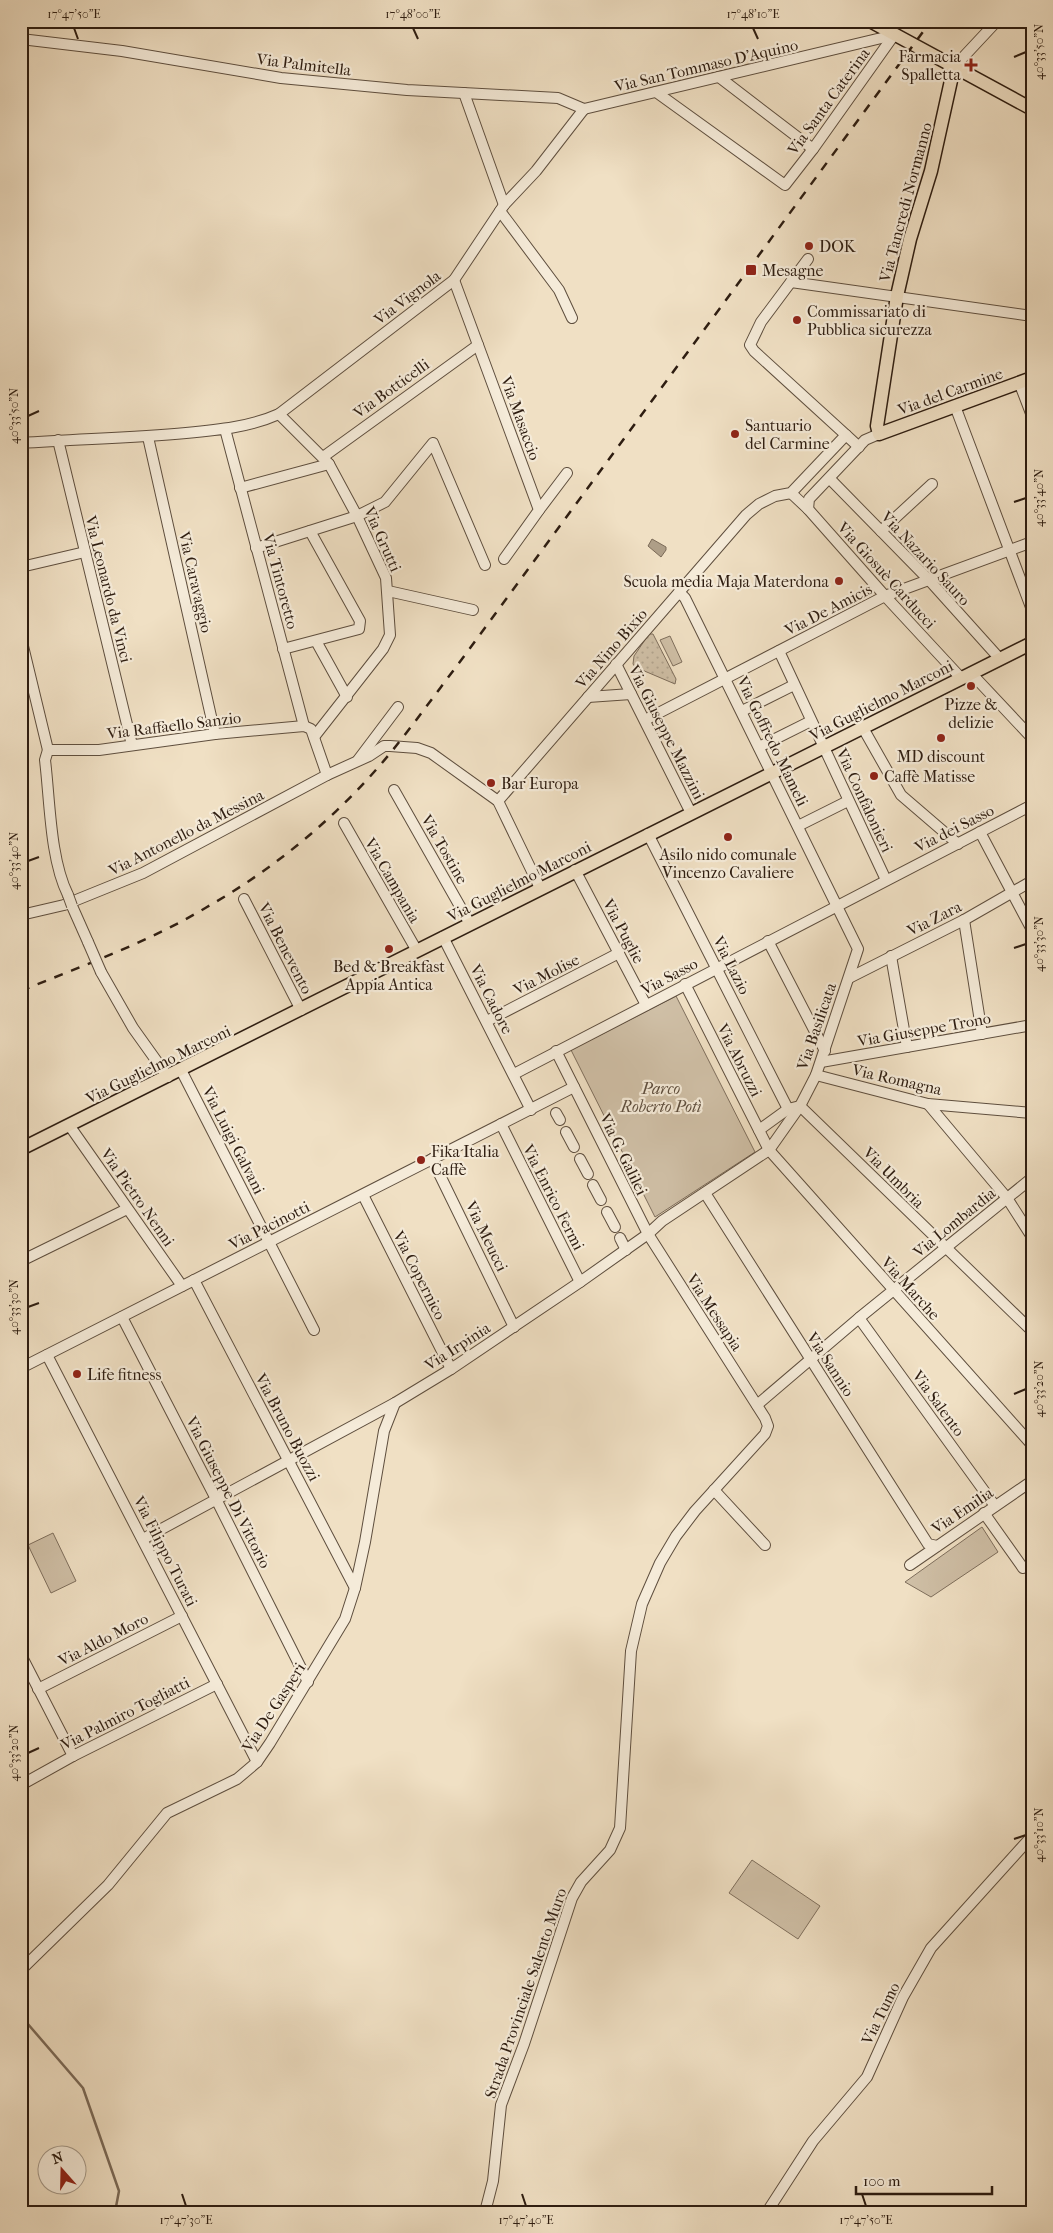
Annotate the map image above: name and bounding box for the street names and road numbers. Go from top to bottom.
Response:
street label: Via San Tommaso D'Aquino [612,35,800,96]
street label: Via Santa Caterina [783,44,874,159]
street label: Via Palmitella [255,49,353,80]
street label: Via Tancredi Normanno [875,120,936,285]
street label: Via Vignola [369,266,445,329]
street label: Via Botticelli [349,354,433,423]
street label: Via del Carmine [894,364,1005,420]
street label: Via Masaccio [496,373,545,463]
street label: Via Grutti [359,503,405,575]
street label: Via Nazario Sauro [876,507,974,609]
street label: Via Leonardo da Vinci [81,513,136,665]
street label: Via Giosuè Carducci [833,517,940,633]
street label: Via Caravaggio [174,529,216,635]
street label: Via Tintoretto [258,530,302,631]
street label: Via De Amicis [780,579,875,640]
street label: Via Nino Bixio [571,605,651,693]
street label: Via Guglielmo Marconi [805,656,957,745]
street label: Via Giuseppe Mazzini [624,661,709,803]
street label: Via Goffredo Mameli [732,672,812,809]
street label: Via Raffaello Sanzio [105,708,242,743]
street label: Via Confalonieri [832,744,897,855]
street label: Via Antonello da Messina [105,785,268,880]
street label: Via dei Sasso [911,800,997,857]
street label: Via Tostine [417,810,472,887]
street label: Via Campania [360,834,425,927]
street label: Via Guglielmo Marconi [443,837,595,926]
street label: Via Puglie [598,895,648,967]
street label: Via Zara [903,896,965,941]
street label: Via Benevento [254,899,317,997]
street label: Via Lazio [708,932,754,998]
street label: Via Molise [509,950,582,1000]
street label: Via Sasso [637,954,701,1000]
street label: Via Cadore [466,960,517,1037]
street label: Via Basilicata [792,979,840,1073]
street label: Via Giuseppe Trono [855,1008,992,1051]
street label: Via Abruzzi [713,1020,766,1100]
street label: Via Guglielmo Marconi [82,1021,234,1108]
street label: Via Romagna [849,1060,944,1099]
street label: Via Luigi Galvani [198,1082,269,1197]
street label: Via G. Galilei [595,1109,652,1198]
street label: Via Enrico Fermi [518,1140,589,1254]
street label: Via Umbria [858,1142,929,1212]
street label: Via Pietro Nenni [96,1144,179,1250]
street label: Via Lombardia [909,1183,1000,1262]
street label: Via Pacinotti [225,1197,313,1254]
street label: Via Meucci [461,1197,512,1275]
street label: Via Copernico [389,1227,450,1323]
street label: Via Marche [877,1252,944,1324]
street label: Via Messapia [682,1269,747,1355]
street label: Via Irpinia [420,1318,494,1375]
street label: Via Sannio [802,1328,858,1400]
street label: Via Salento [908,1366,969,1440]
street label: Via Bruno Buozzi [251,1369,324,1485]
street label: Via Giuseppe Di Vittorio [182,1412,275,1571]
street label: Via Emilia [927,1483,997,1538]
street label: Via Filippo Turati [129,1492,202,1610]
street label: Via Aldo Moro [54,1609,151,1671]
street label: Via De Gasperi [237,1659,309,1756]
street label: Via Palmiro Togliatti [57,1673,193,1755]
street label: Strada Provinciale Salento Muro [480,1885,570,2101]
street label: Via Tumo [857,1979,904,2048]

